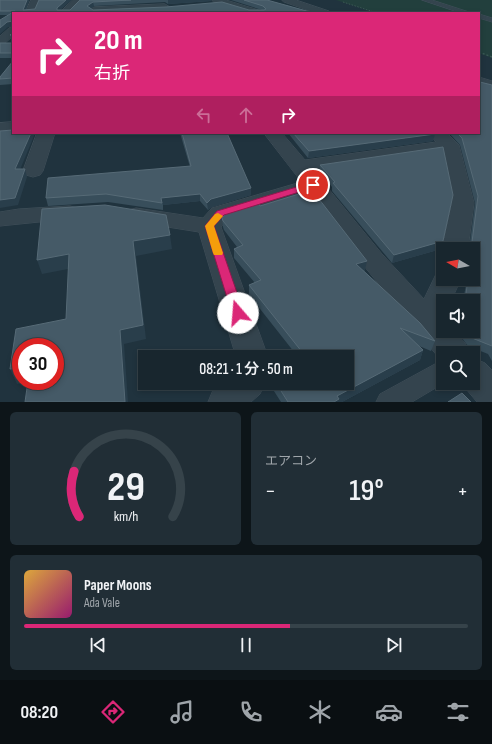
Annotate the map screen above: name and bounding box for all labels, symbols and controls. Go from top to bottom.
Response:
text: 20 m [94,24,143,57]
icon: right [28,28,80,80]
text: 右折 [94,63,130,84]
icon: left [193,104,215,126]
icon: ahead [235,104,257,126]
icon: right [277,104,299,126]
pin [296,168,330,202]
icon: arrive [302,174,324,196]
north arrow [436,242,480,286]
map controls [436,242,480,390]
position arrow [217,292,259,334]
button: sound [436,294,480,338]
speed limit sign: 30 [12,338,64,390]
button: search [436,346,480,390]
text: 08:21 · 1 分 · 50 m [199,360,293,379]
text: エアコン [265,453,317,469]
text: 29 [107,462,144,511]
text: 19° [349,473,384,509]
text: − [265,478,276,505]
text: + [457,478,468,505]
text: km/h [113,507,138,524]
text: Paper Moons [84,576,152,595]
text: Ada Vale [84,595,120,611]
icon: previous [87,634,109,656]
icon: pause [235,634,257,656]
icon: next [383,634,405,656]
icon: directions [99,698,127,726]
icon: music [168,698,196,726]
icon: phone [237,698,265,726]
icon: climate [306,698,334,726]
icon: car [375,698,403,726]
icon: filters [444,698,472,726]
text: 08:20 [20,702,58,723]

